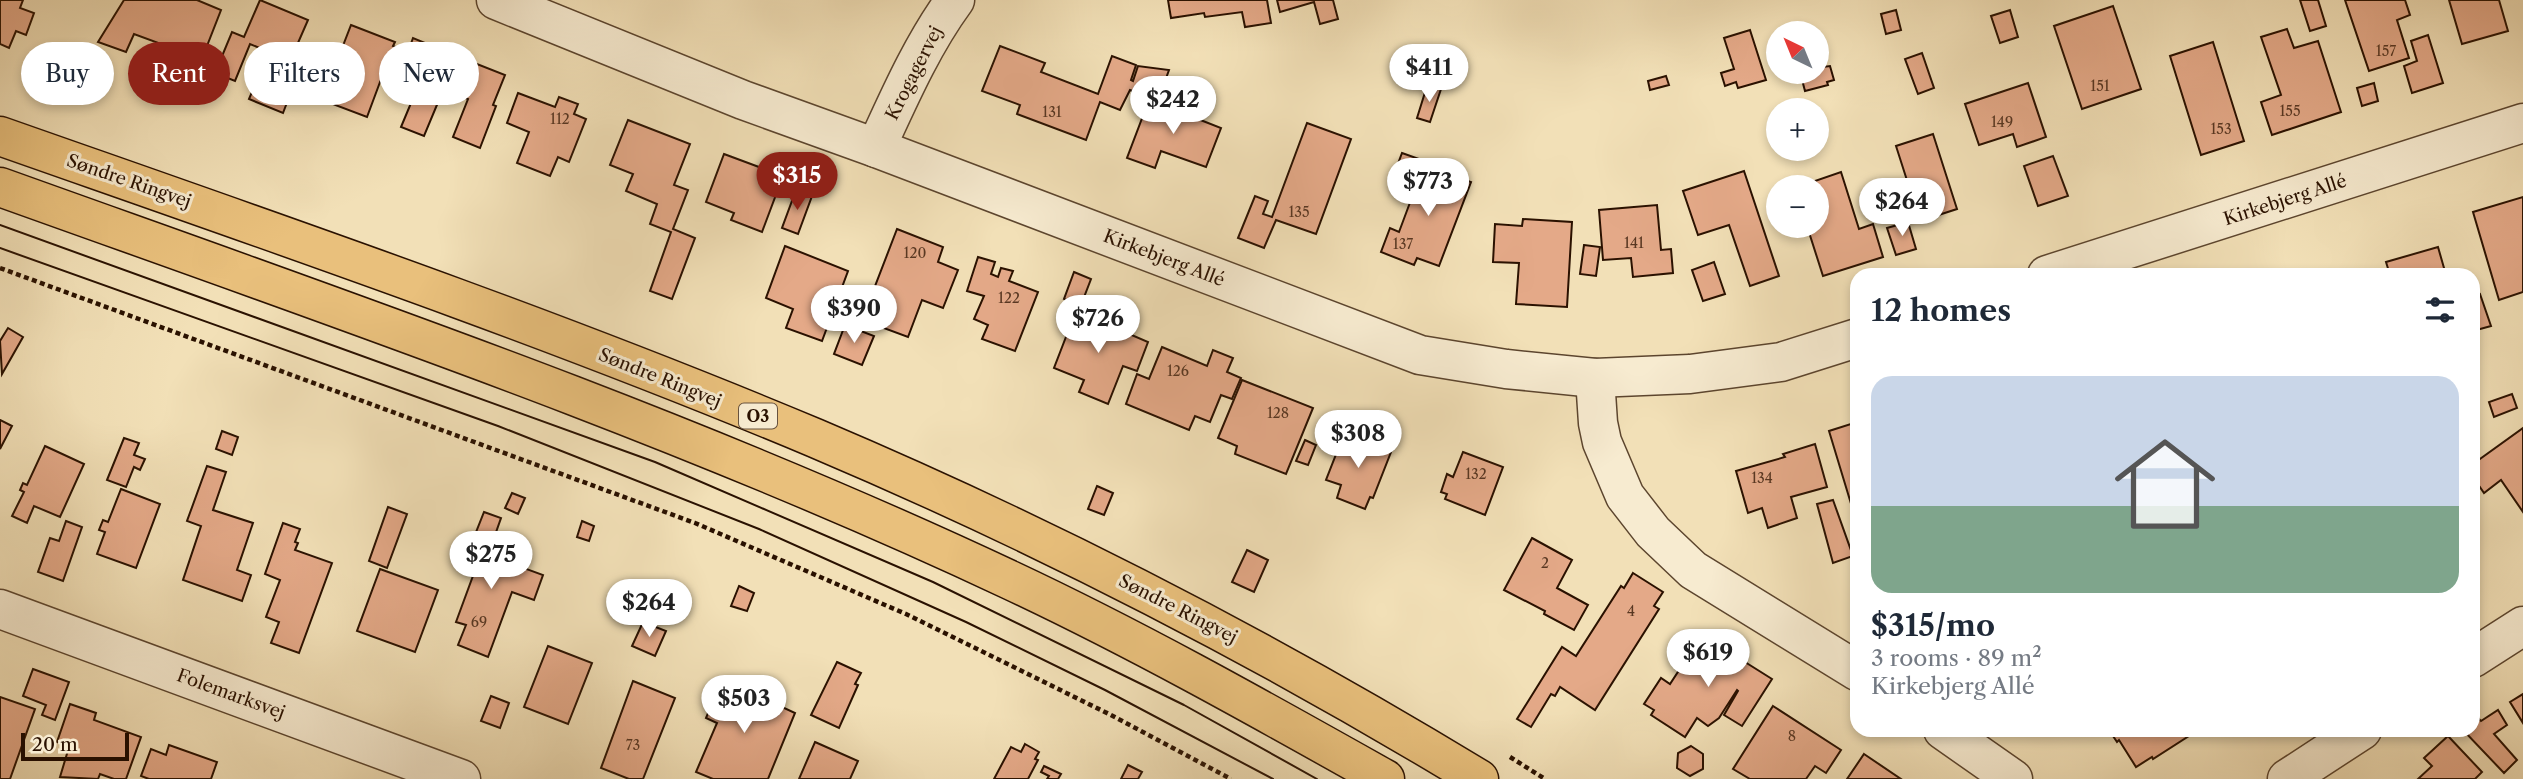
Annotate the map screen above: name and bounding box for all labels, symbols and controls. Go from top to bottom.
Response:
north arrow [1766,21,1829,84]
map controls [1766,21,1829,238]
street label: Krogagervej [881,22,947,124]
chip: Buy [21,42,114,105]
chip: Rent [128,42,230,105]
chip: Filters [244,42,365,105]
chip: New [379,42,479,105]
house number: 157 [2376,42,2396,60]
pin: $411 [1388,44,1470,104]
text: $411 [1405,53,1453,81]
pin: $242 [1132,76,1214,136]
house number: 151 [2090,77,2110,95]
text: $242 [1146,85,1200,113]
button: + [1766,98,1829,161]
house number: 155 [2279,102,2301,120]
house number: 131 [1042,103,1062,121]
house number: 112 [550,110,570,128]
house number: 149 [1991,113,2013,131]
house number: 153 [2210,120,2232,138]
street label: Søndre Ringvej [64,149,194,213]
pin: $315 [756,152,838,212]
pin: $773 [1387,158,1469,218]
text: $315 [773,161,821,189]
text: $773 [1403,167,1453,195]
street label: Kirkebjerg Allé [2221,170,2349,230]
button: − [1766,175,1829,238]
pin: $264 [1861,178,1943,238]
text: $264 [1875,187,1929,215]
house number: 135 [1288,203,1310,221]
street label: Kirkebjerg Allé [1100,225,1228,291]
house number: 141 [1624,234,1644,252]
house number: 137 [1393,235,1413,253]
house number: 120 [904,244,927,262]
pin: $390 [813,286,895,345]
house number: 122 [998,289,1020,307]
icon: filters [2421,291,2459,329]
text: 12 homes [1871,292,2011,329]
text: $390 [827,294,881,322]
pin: $726 [1057,296,1139,355]
text: $726 [1072,304,1124,332]
street label: Søndre Ringvej [595,343,725,413]
house number: 126 [1167,362,1189,380]
road number: O3 [739,404,777,428]
house number: 128 [1267,404,1289,422]
pin: $308 [1317,410,1399,470]
text: $308 [1331,419,1385,447]
icon: home [2102,421,2228,547]
house number: 132 [1465,465,1487,483]
house number: 134 [1751,469,1773,487]
pin: $275 [450,532,532,591]
text: $275 [466,540,516,568]
house number: 2 [1541,554,1549,572]
street label: Søndre Ringvej [1115,570,1241,648]
pin: $264 [608,580,690,639]
text: $264 [622,588,676,616]
house number: 4 [1627,602,1635,620]
text: $315/mo [1871,607,1995,644]
house number: 69 [471,613,487,631]
pin: $619 [1667,630,1749,689]
text: $619 [1683,638,1733,666]
text: 3 rooms · 89 m² [1871,644,2042,672]
street label: Folemarksvej [174,664,288,724]
text: Kirkebjerg Allé [1871,672,2035,700]
pin: $503 [703,676,785,735]
text: $503 [717,684,771,712]
house number: 8 [1788,727,1796,745]
scale bar [21,730,130,762]
text: 20 m [32,733,78,756]
house number: 73 [626,736,640,754]

